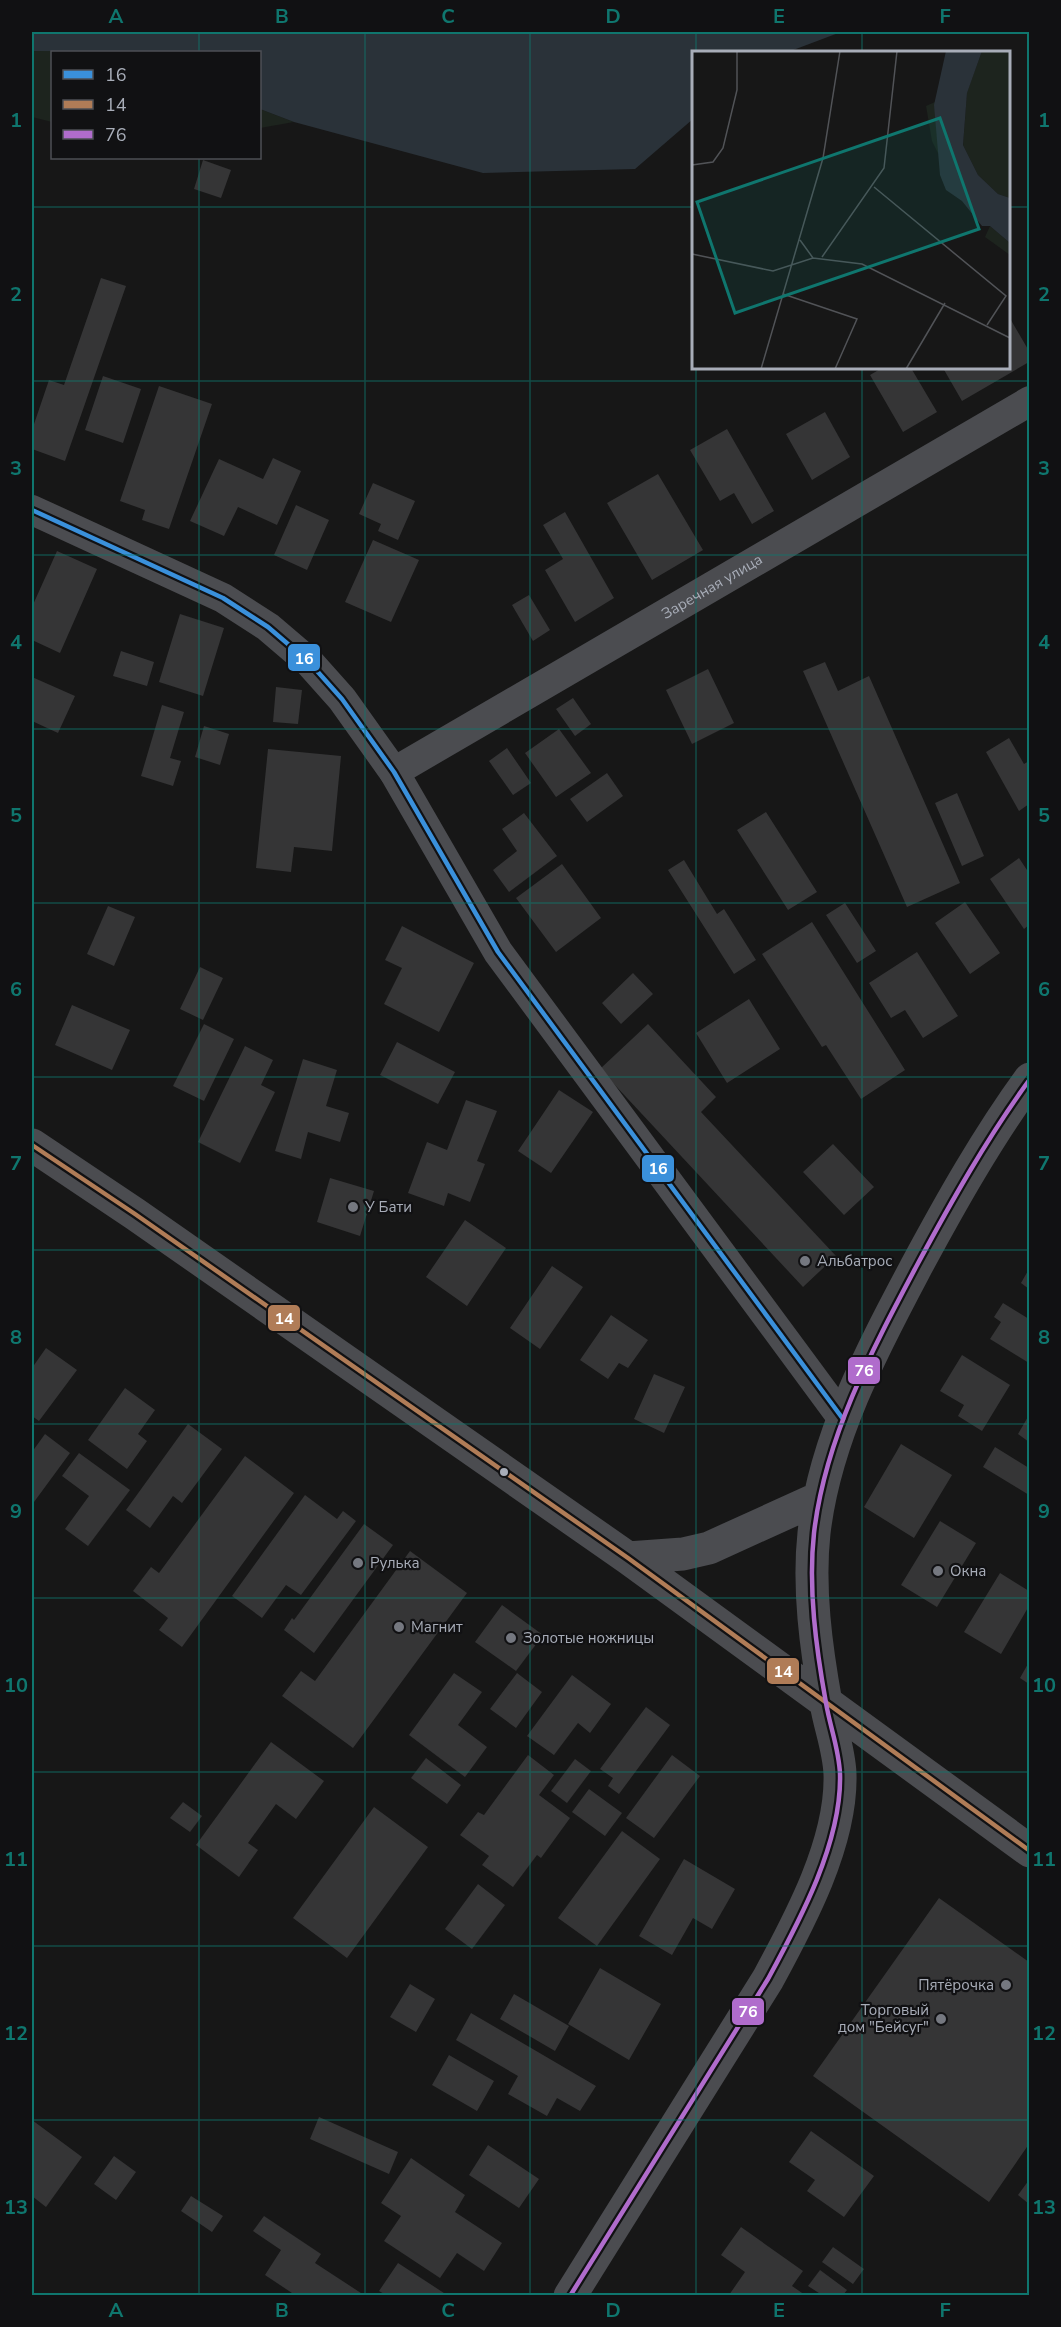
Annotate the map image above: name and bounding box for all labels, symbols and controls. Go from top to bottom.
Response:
text: A [109,3,124,30]
text: B [275,3,289,30]
text: C [441,3,455,30]
text: D [605,3,621,30]
text: E [773,3,785,30]
text: F [939,3,951,30]
legend [51,51,261,159]
inset map [692,51,1010,369]
text: 16 [105,63,127,87]
text: 14 [105,93,127,117]
text: 1 [10,107,22,134]
text: 1 [1038,107,1050,134]
text: 76 [105,123,127,147]
text: 2 [10,281,22,308]
text: 2 [1038,281,1050,308]
text: 3 [10,455,22,482]
text: 3 [1038,455,1050,482]
street label: Заречная улица [658,549,766,624]
text: 4 [10,629,22,656]
text: 4 [1038,629,1050,656]
line badge: 16 [287,643,321,672]
text: 16 [294,648,314,670]
text: 5 [10,802,22,829]
text: 5 [1038,802,1050,829]
text: 6 [10,976,22,1003]
text: 6 [1038,976,1050,1003]
text: 7 [10,1150,22,1177]
text: 7 [1038,1150,1050,1177]
line badge: 16 [641,1154,675,1183]
text: 16 [648,1158,668,1180]
place label: У Бати [364,1197,412,1217]
marker: У Бати [346,1200,360,1214]
place label: Альбатрос [817,1251,892,1271]
marker: Альбатрос [798,1254,812,1268]
line badge: 14 [267,1304,301,1332]
text: 14 [274,1308,294,1330]
text: 8 [10,1324,22,1351]
text: 8 [1038,1324,1050,1351]
line badge: 76 [847,1356,881,1385]
text: 76 [854,1360,874,1382]
unlabelled marker [498,1466,510,1478]
text: 9 [10,1498,22,1525]
text: 9 [1038,1498,1050,1525]
place label: Рулька [370,1553,420,1573]
marker: Рулька [351,1556,365,1570]
place label: Окна [950,1561,986,1581]
marker: Окна [931,1564,945,1578]
place label: Магнит [411,1617,463,1637]
marker: Магнит [392,1620,406,1634]
place label: Золотые ножницы [523,1628,654,1648]
marker: Золотые ножницы [504,1631,518,1645]
line badge: 14 [766,1657,800,1685]
text: 14 [773,1661,793,1683]
text: 10 [4,1672,28,1699]
text: 10 [1032,1672,1056,1699]
text: 11 [4,1846,28,1873]
text: 11 [1032,1846,1056,1873]
place label: Пятёрочка [918,1975,994,1995]
marker: Пятёрочка [999,1978,1013,1992]
line badge: 76 [731,1997,765,2026]
place label: Торговый дом "Бейсуг" [838,2000,929,2037]
text: 76 [738,2001,758,2023]
marker: Торговый дом "Бейсуг" [934,2012,948,2026]
text: 12 [4,2020,28,2047]
text: 12 [1032,2020,1056,2047]
text: 13 [4,2194,28,2221]
text: 13 [1032,2194,1056,2221]
text: A [109,2297,124,2324]
text: B [275,2297,289,2324]
text: C [441,2297,455,2324]
text: D [605,2297,621,2324]
text: E [773,2297,785,2324]
text: F [939,2297,951,2324]

